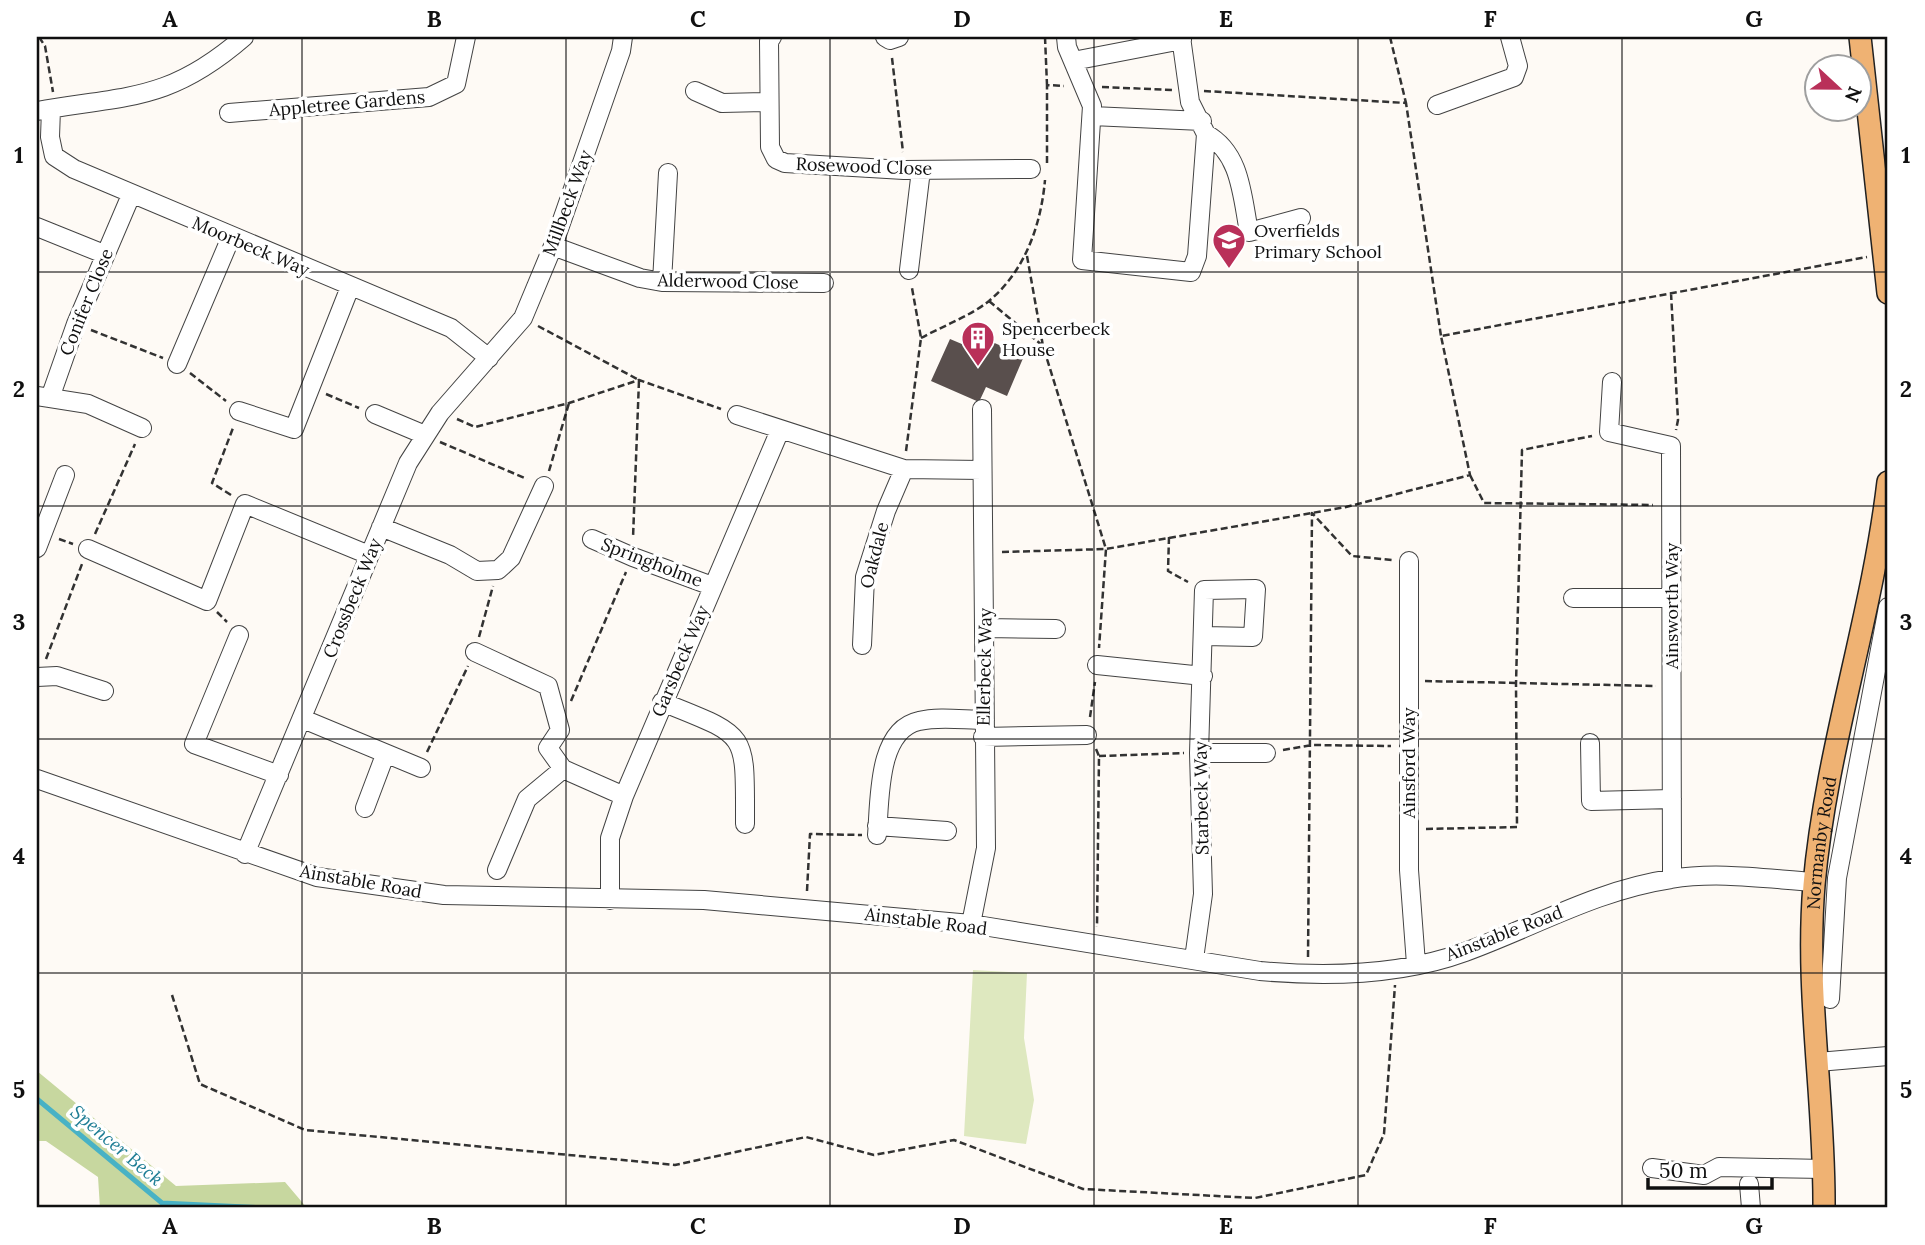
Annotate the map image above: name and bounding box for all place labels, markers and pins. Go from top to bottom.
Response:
place label: Overfields Primary School [1254,219,1382,263]
school or university icon: Overfields Primary School [1210,221,1248,270]
place label: Spencerbeck House [1002,317,1110,361]
building icon: Spencerbeck House [959,319,997,368]

